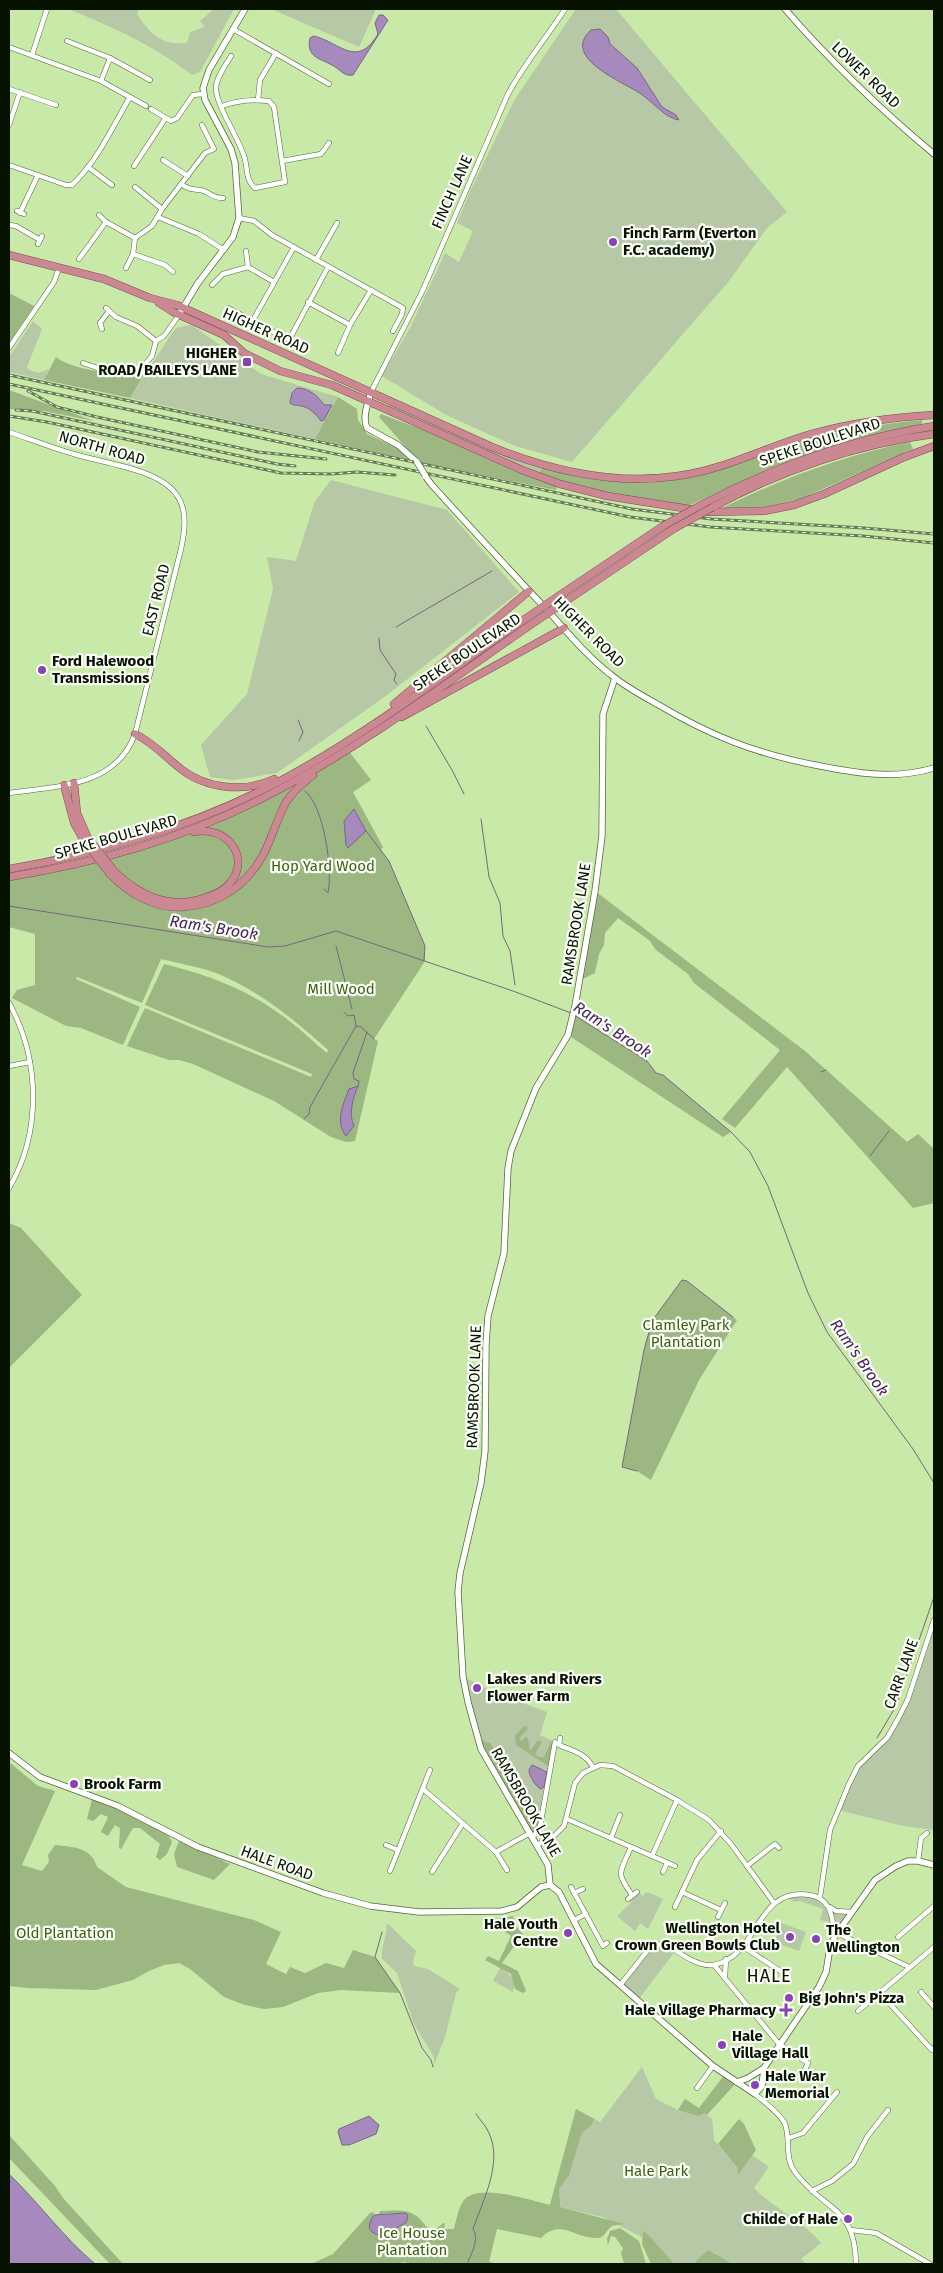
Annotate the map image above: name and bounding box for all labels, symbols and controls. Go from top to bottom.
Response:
street label: LOWER ROAD [828,38,904,112]
street label: FINCH LANE [428,152,476,232]
place label: Finch Farm (Everton F.C. academy) [623,224,756,259]
marker: Finch Farm (Everton F.C. academy) [607,236,619,248]
street label: HIGHER ROAD [220,304,312,358]
place label: HIGHER ROAD/BAILEYS LANE [98,344,238,379]
marker: HIGHER ROAD/BAILEYS LANE [241,356,253,368]
street label: SPEKE BOULEVARD [757,414,883,470]
street label: NORTH ROAD [57,427,147,469]
street label: EAST ROAD [138,562,174,638]
street label: HIGHER ROAD [550,593,628,671]
street label: SPEKE BOULEVARD [410,609,524,695]
place label: Ford Halewood Transmissions [52,652,154,687]
marker: Ford Halewood Transmissions [36,664,48,676]
street label: SPEKE BOULEVARD [53,811,179,863]
park label: Hop Yard Wood [271,857,375,875]
street label: RAMSBROOK LANE [557,862,595,986]
water label: Ram's Brook [168,911,260,944]
park label: Mill Wood [307,980,375,998]
water label: Ram's Brook [570,997,655,1062]
water label: Ram's Brook [826,1315,893,1399]
park label: Clamley Park Plantation [643,1316,730,1351]
street label: RAMSBROOK LANE [463,1325,485,1449]
street label: CARR LANE [880,1636,922,1712]
place label: Lakes and Rivers Flower Farm [487,1670,602,1705]
marker: Lakes and Rivers Flower Farm [471,1682,483,1694]
street label: RAMSBROOK LANE [487,1744,565,1860]
place label: Brook Farm [84,1775,162,1793]
marker: Brook Farm [68,1778,80,1790]
street label: HALE ROAD [238,1842,316,1884]
place label: Hale Youth Centre [484,1915,558,1950]
place label: Wellington Hotel Crown Green Bowls Club [615,1919,781,1954]
place label: The Wellington [826,1921,900,1956]
park label: Old Plantation [16,1924,114,1942]
marker: Hale Youth Centre [562,1927,574,1939]
marker: Wellington Hotel Crown Green Bowls Club [784,1931,796,1943]
marker: The Wellington [810,1933,822,1945]
district label: HALE [746,1965,792,1987]
place label: Big John's Pizza [799,1989,904,2007]
marker: Big John's Pizza [783,1992,795,2004]
place label: Hale Village Pharmacy [625,2001,776,2019]
marker: Hale Village Pharmacy [780,2004,792,2016]
place label: Hale Village Hall [731,2027,809,2062]
marker: Hale Village Hall [716,2039,728,2051]
place label: Hale War Memorial [765,2067,830,2102]
marker: Hale War Memorial [749,2079,761,2091]
park label: Hale Park [624,2162,688,2180]
place label: Childe of Hale [743,2210,838,2228]
marker: Childe of Hale [842,2213,854,2225]
park label: Ice House Plantation [377,2224,447,2259]

